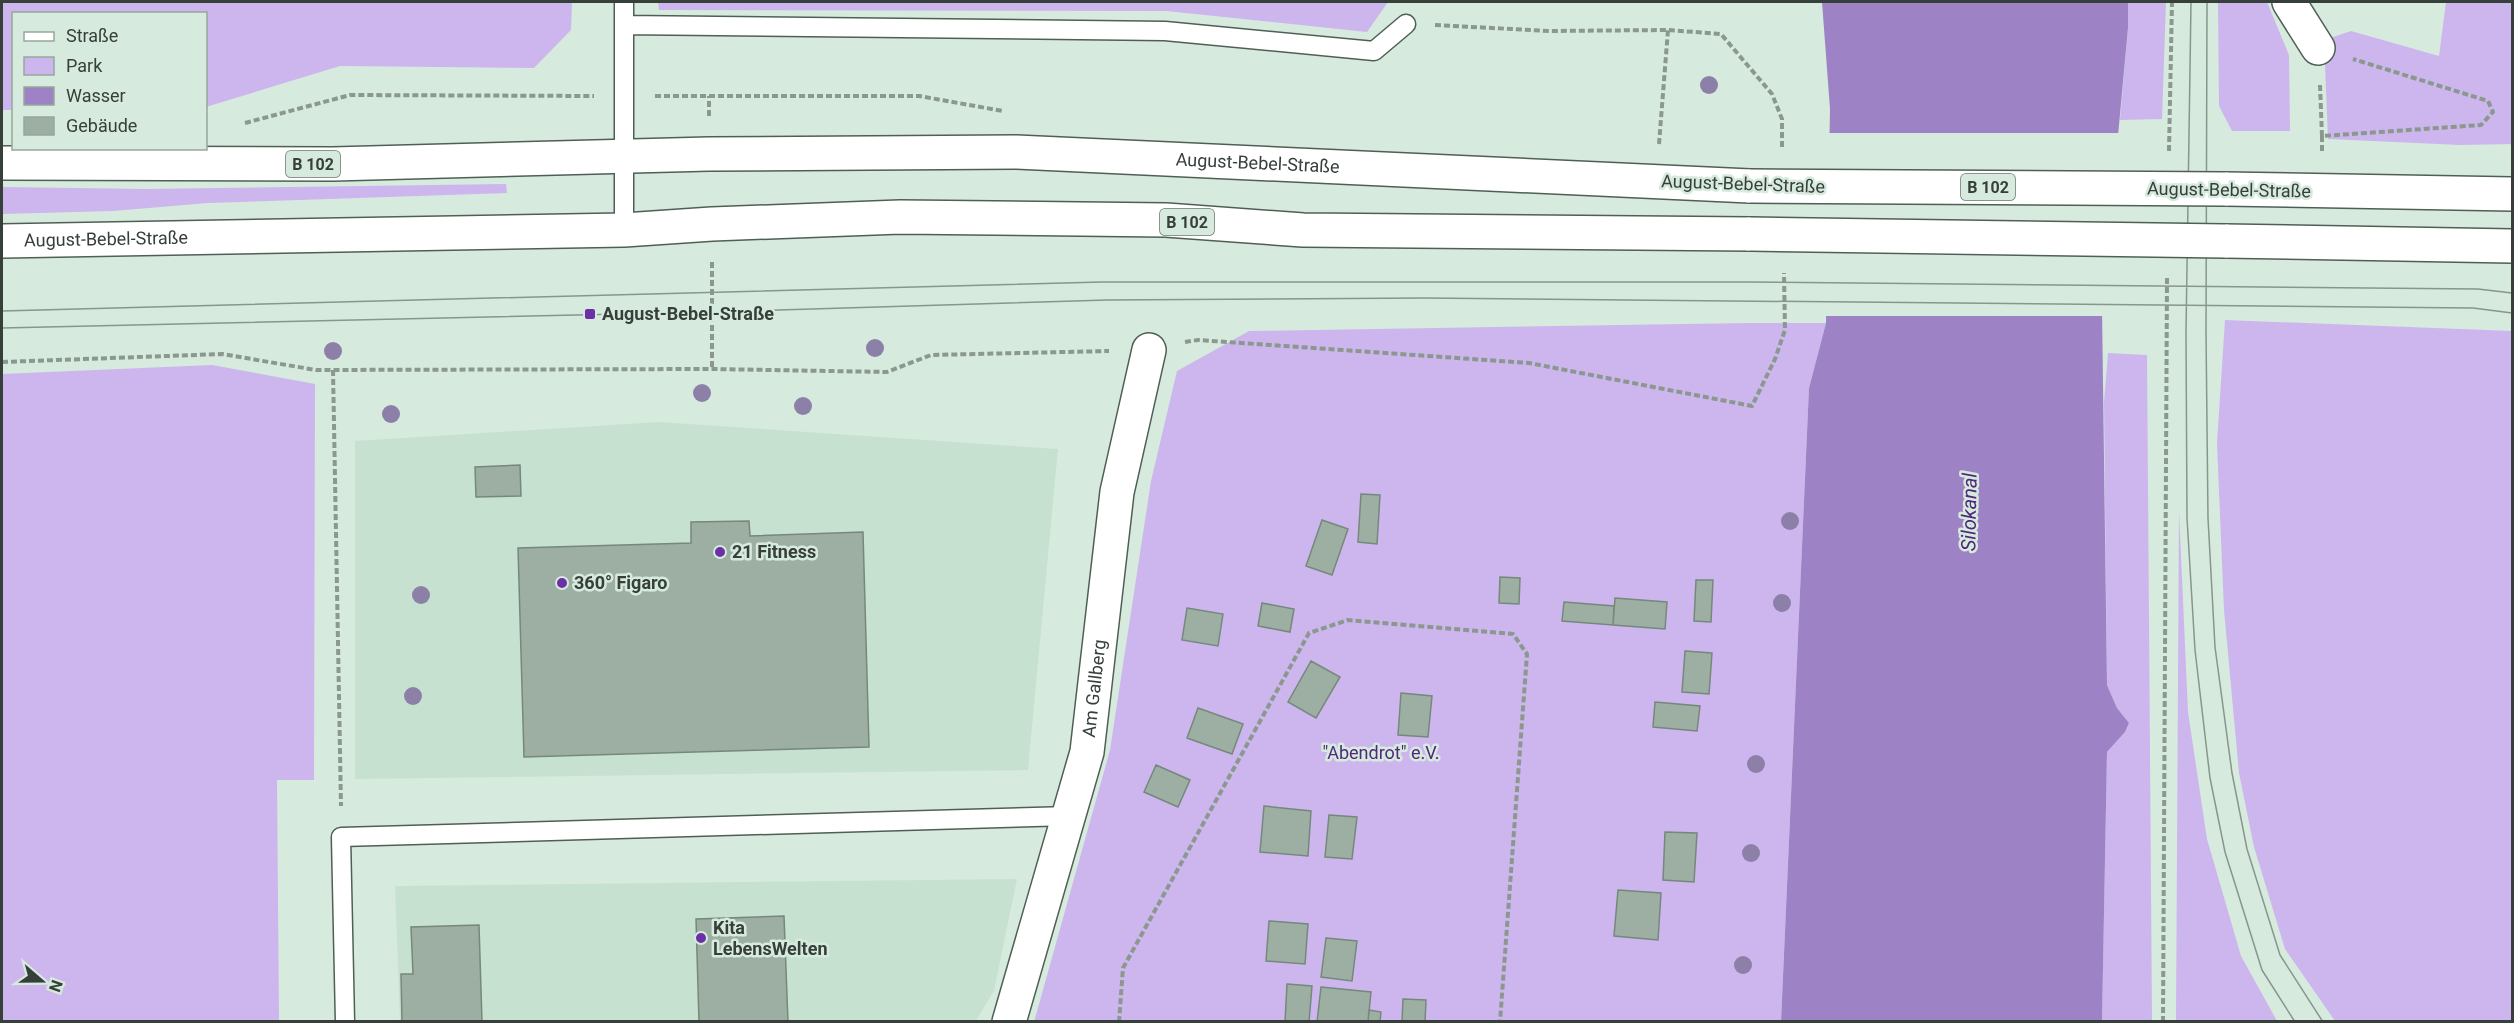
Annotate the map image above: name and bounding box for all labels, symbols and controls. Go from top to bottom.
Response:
legend [12,12,207,150]
text: Straße [66,25,118,46]
text: Park [66,55,103,76]
text: Wasser [66,85,126,106]
text: Gebäude [66,115,137,136]
street label: August-Bebel-Straße [1175,148,1340,177]
road number: B 102 [286,151,340,177]
street label: August-Bebel-Straße [1661,170,1825,197]
road number: B 102 [1961,174,2015,200]
street label: August-Bebel-Straße [2147,178,2311,201]
road number: B 102 [1160,209,1214,235]
street label: August-Bebel-Straße [24,227,188,251]
place label: August-Bebel-Straße [602,303,774,324]
marker: August-Bebel-Straße [583,307,597,321]
water label: Silokanal [1956,472,1982,551]
place label: 21 Fitness [732,541,816,562]
marker: 21 Fitness [713,545,727,559]
place label: 360° Figaro [574,572,668,593]
marker: 360° Figaro [555,576,569,590]
street label: Am Gallberg [1078,638,1110,739]
park label: "Abendrot" e.V. [1322,742,1440,763]
place label: Kita LebensWelten [713,917,828,959]
marker: Kita LebensWelten [694,931,708,945]
north arrow [12,951,72,1011]
text: N [45,977,66,995]

